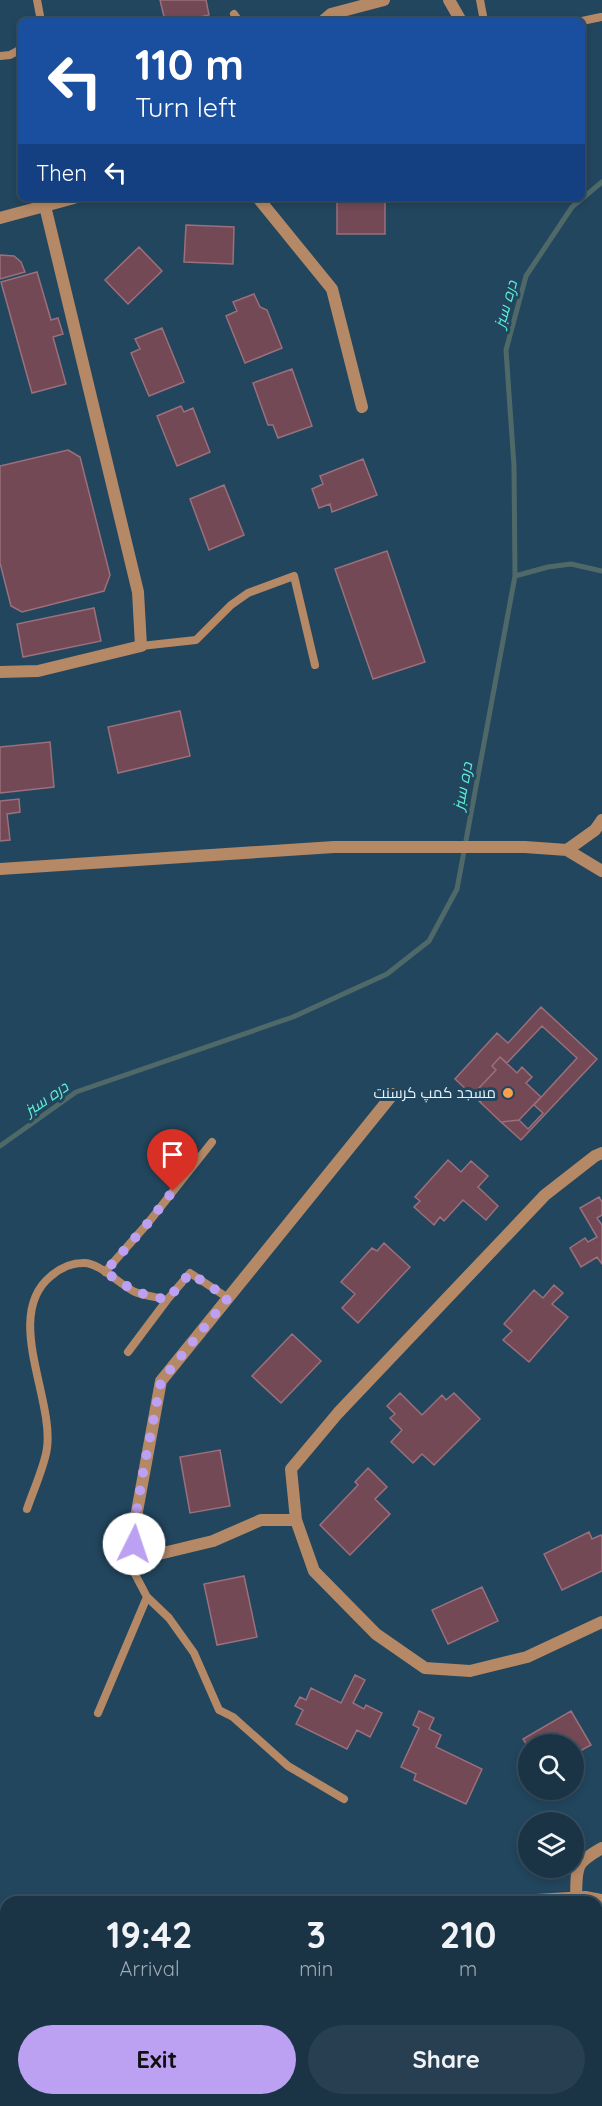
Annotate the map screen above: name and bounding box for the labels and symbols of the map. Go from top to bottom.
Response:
water label: دره سبز [488,277,522,332]
water label: دره سبز [447,759,477,814]
water label: دره سبز [19,1075,73,1121]
place label: مسجد کمپ کرسنت [374,1083,496,1103]
marker: مسجد کمپ کرسنت [501,1086,515,1100]
pin [147,1129,198,1191]
position arrow [102,1512,166,1576]

